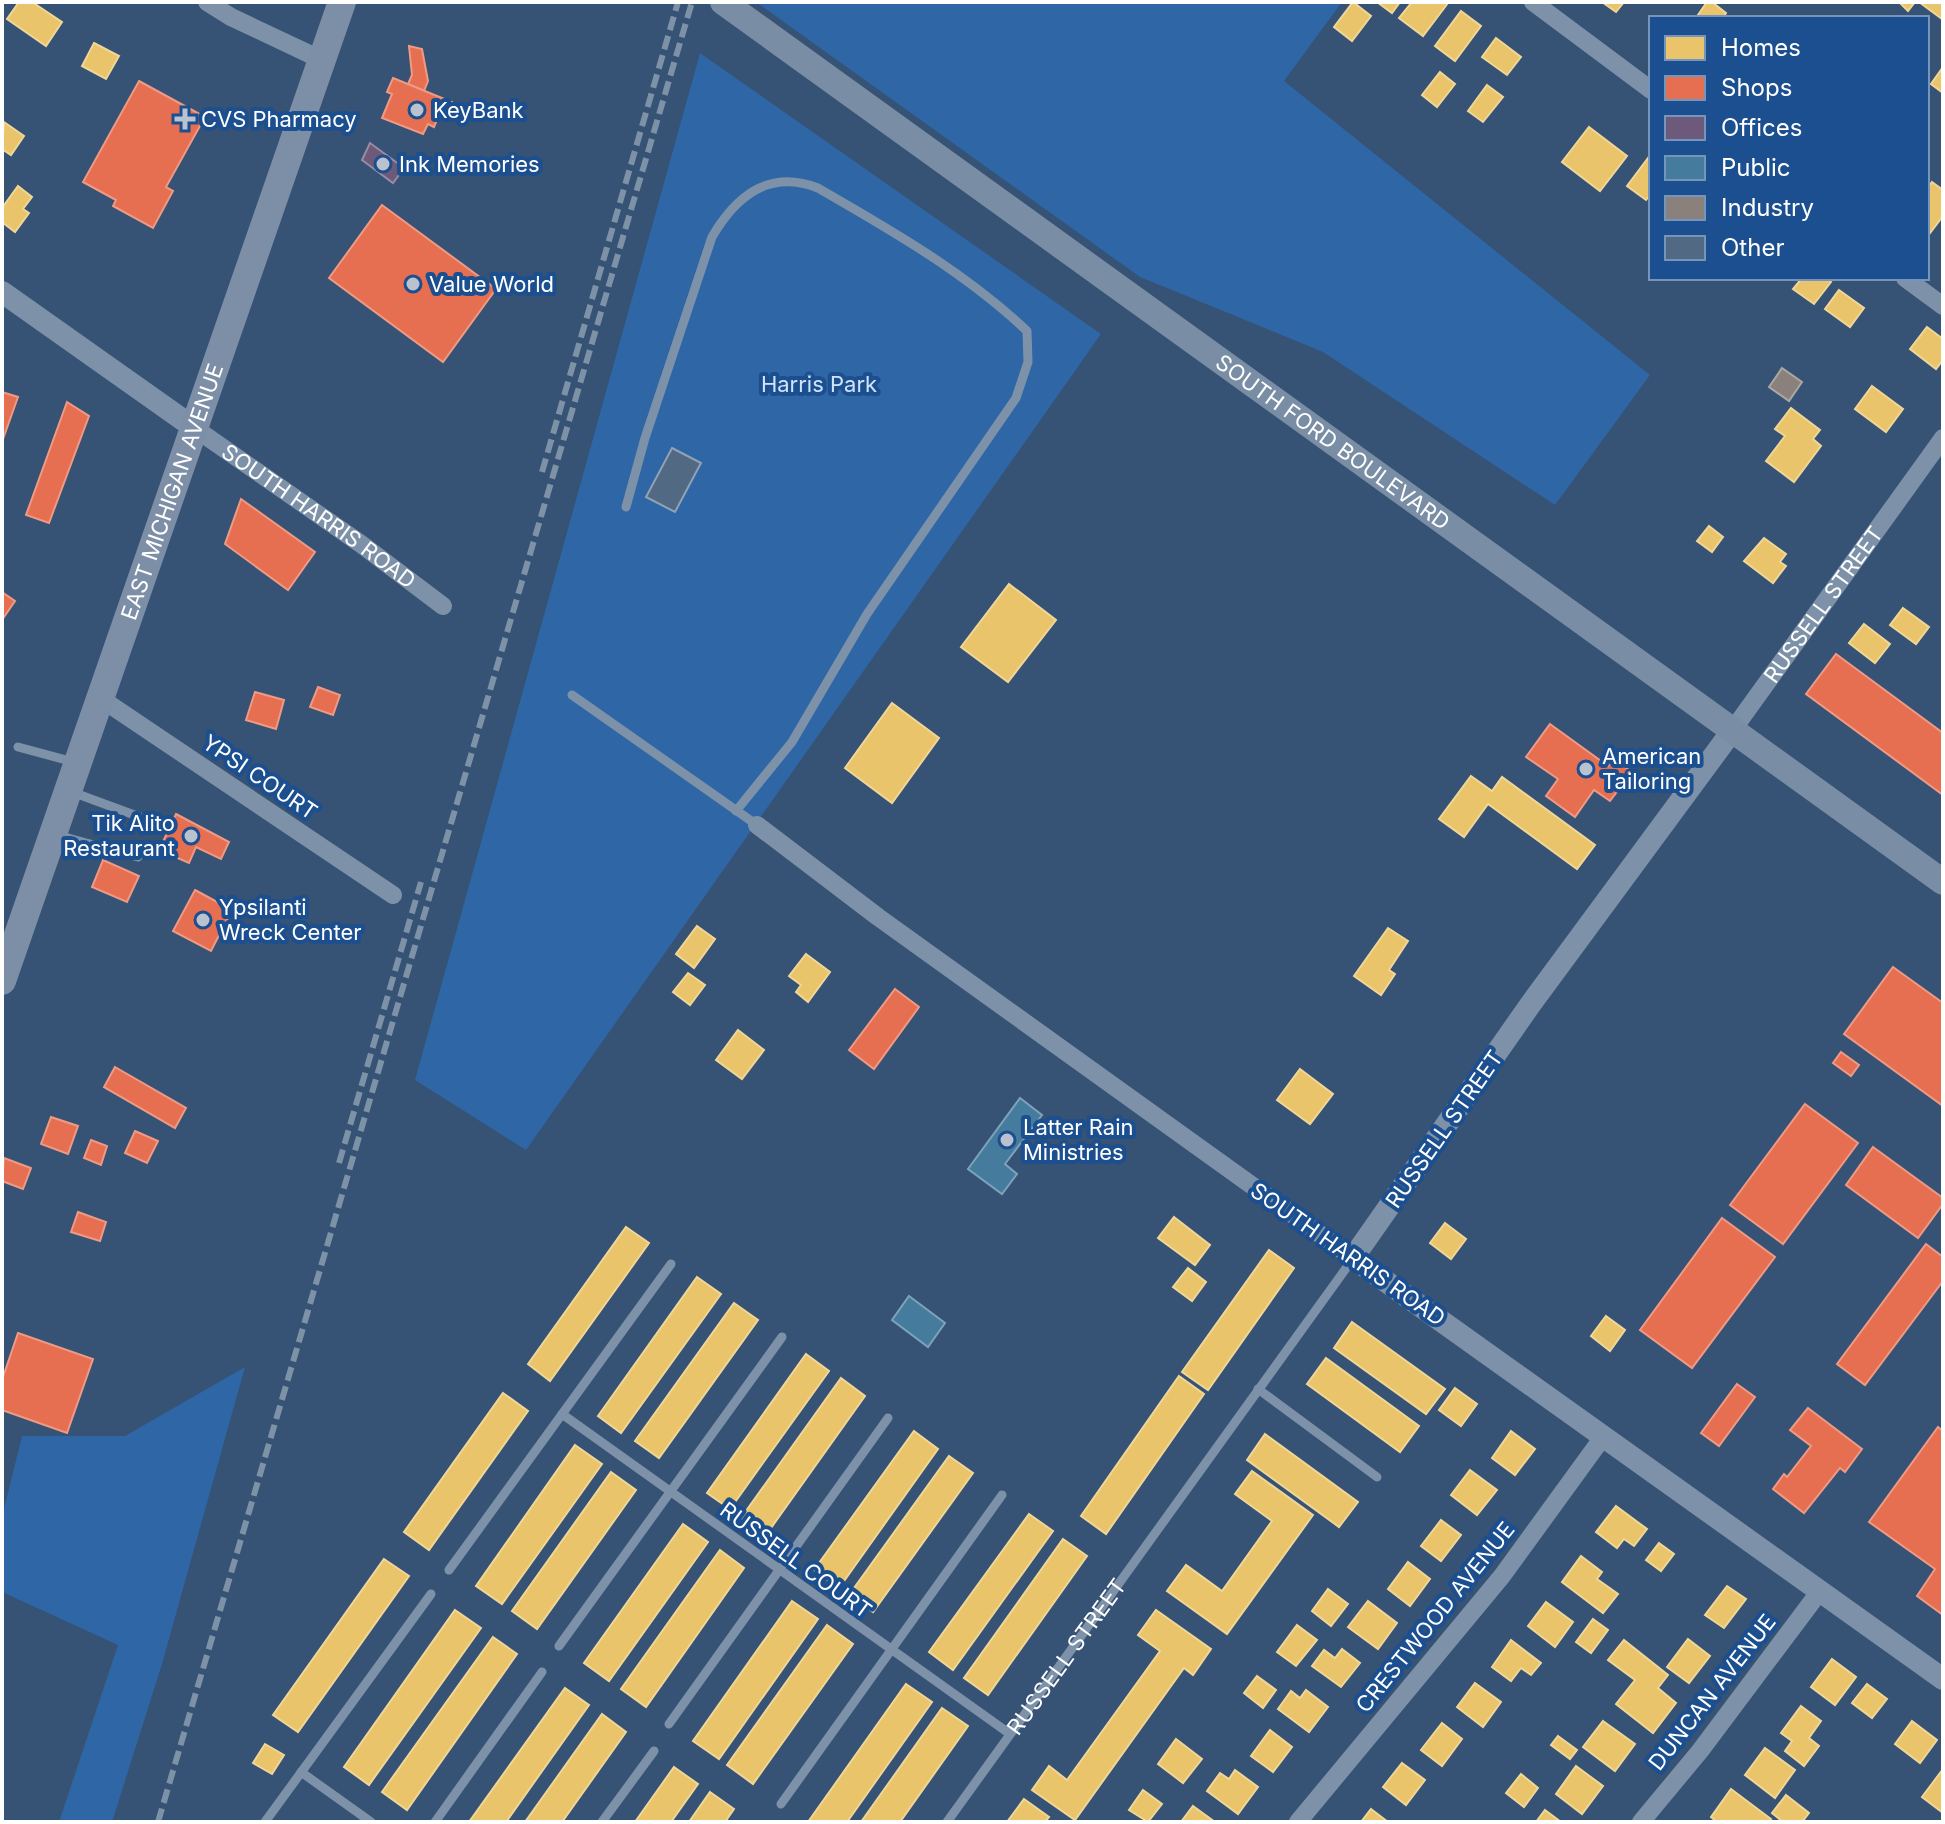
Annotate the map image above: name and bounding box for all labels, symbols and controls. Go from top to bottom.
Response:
legend [1649,16,1929,280]
text: Homes [1721,33,1801,62]
text: Shops [1721,73,1792,102]
place label: KeyBank [433,97,524,123]
marker: KeyBank [408,101,426,119]
place label: CVS Pharmacy [201,106,357,132]
marker: CVS Pharmacy [176,110,194,128]
text: Offices [1721,113,1802,142]
place label: Ink Memories [399,151,540,177]
text: Public [1721,153,1791,182]
marker: Ink Memories [374,155,392,173]
text: Industry [1721,193,1814,222]
text: Other [1721,233,1784,262]
place label: Value World [429,271,554,297]
marker: Value World [404,275,422,293]
street label: SOUTH FORD BOULEVARD [1211,349,1455,535]
street label: EAST MICHIGAN AVENUE [115,360,228,623]
park label: Harris Park [761,371,877,397]
street label: SOUTH HARRIS ROAD [217,438,421,594]
street label: RUSSELL STREET [1758,521,1888,688]
street label: YPSI COURT [198,729,322,825]
place label: American Tailoring [1602,743,1701,794]
marker: American Tailoring [1577,760,1595,778]
place label: Tik Alito Restaurant [63,810,175,861]
marker: Tik Alito Restaurant [182,827,200,845]
place label: Ypsilanti Wreck Center [219,894,362,945]
marker: Ypsilanti Wreck Center [194,911,212,929]
street label: RUSSELL STREET [1380,1045,1508,1213]
place label: Latter Rain Ministries [1023,1114,1133,1165]
marker: Latter Rain Ministries [998,1131,1016,1149]
street label: SOUTH HARRIS ROAD [1246,1177,1450,1331]
street label: RUSSELL COURT [715,1496,877,1624]
street label: CRESTWOOD AVENUE [1350,1517,1520,1717]
street label: RUSSELL STREET [1001,1573,1131,1740]
street label: DUNCAN AVENUE [1643,1609,1781,1775]

